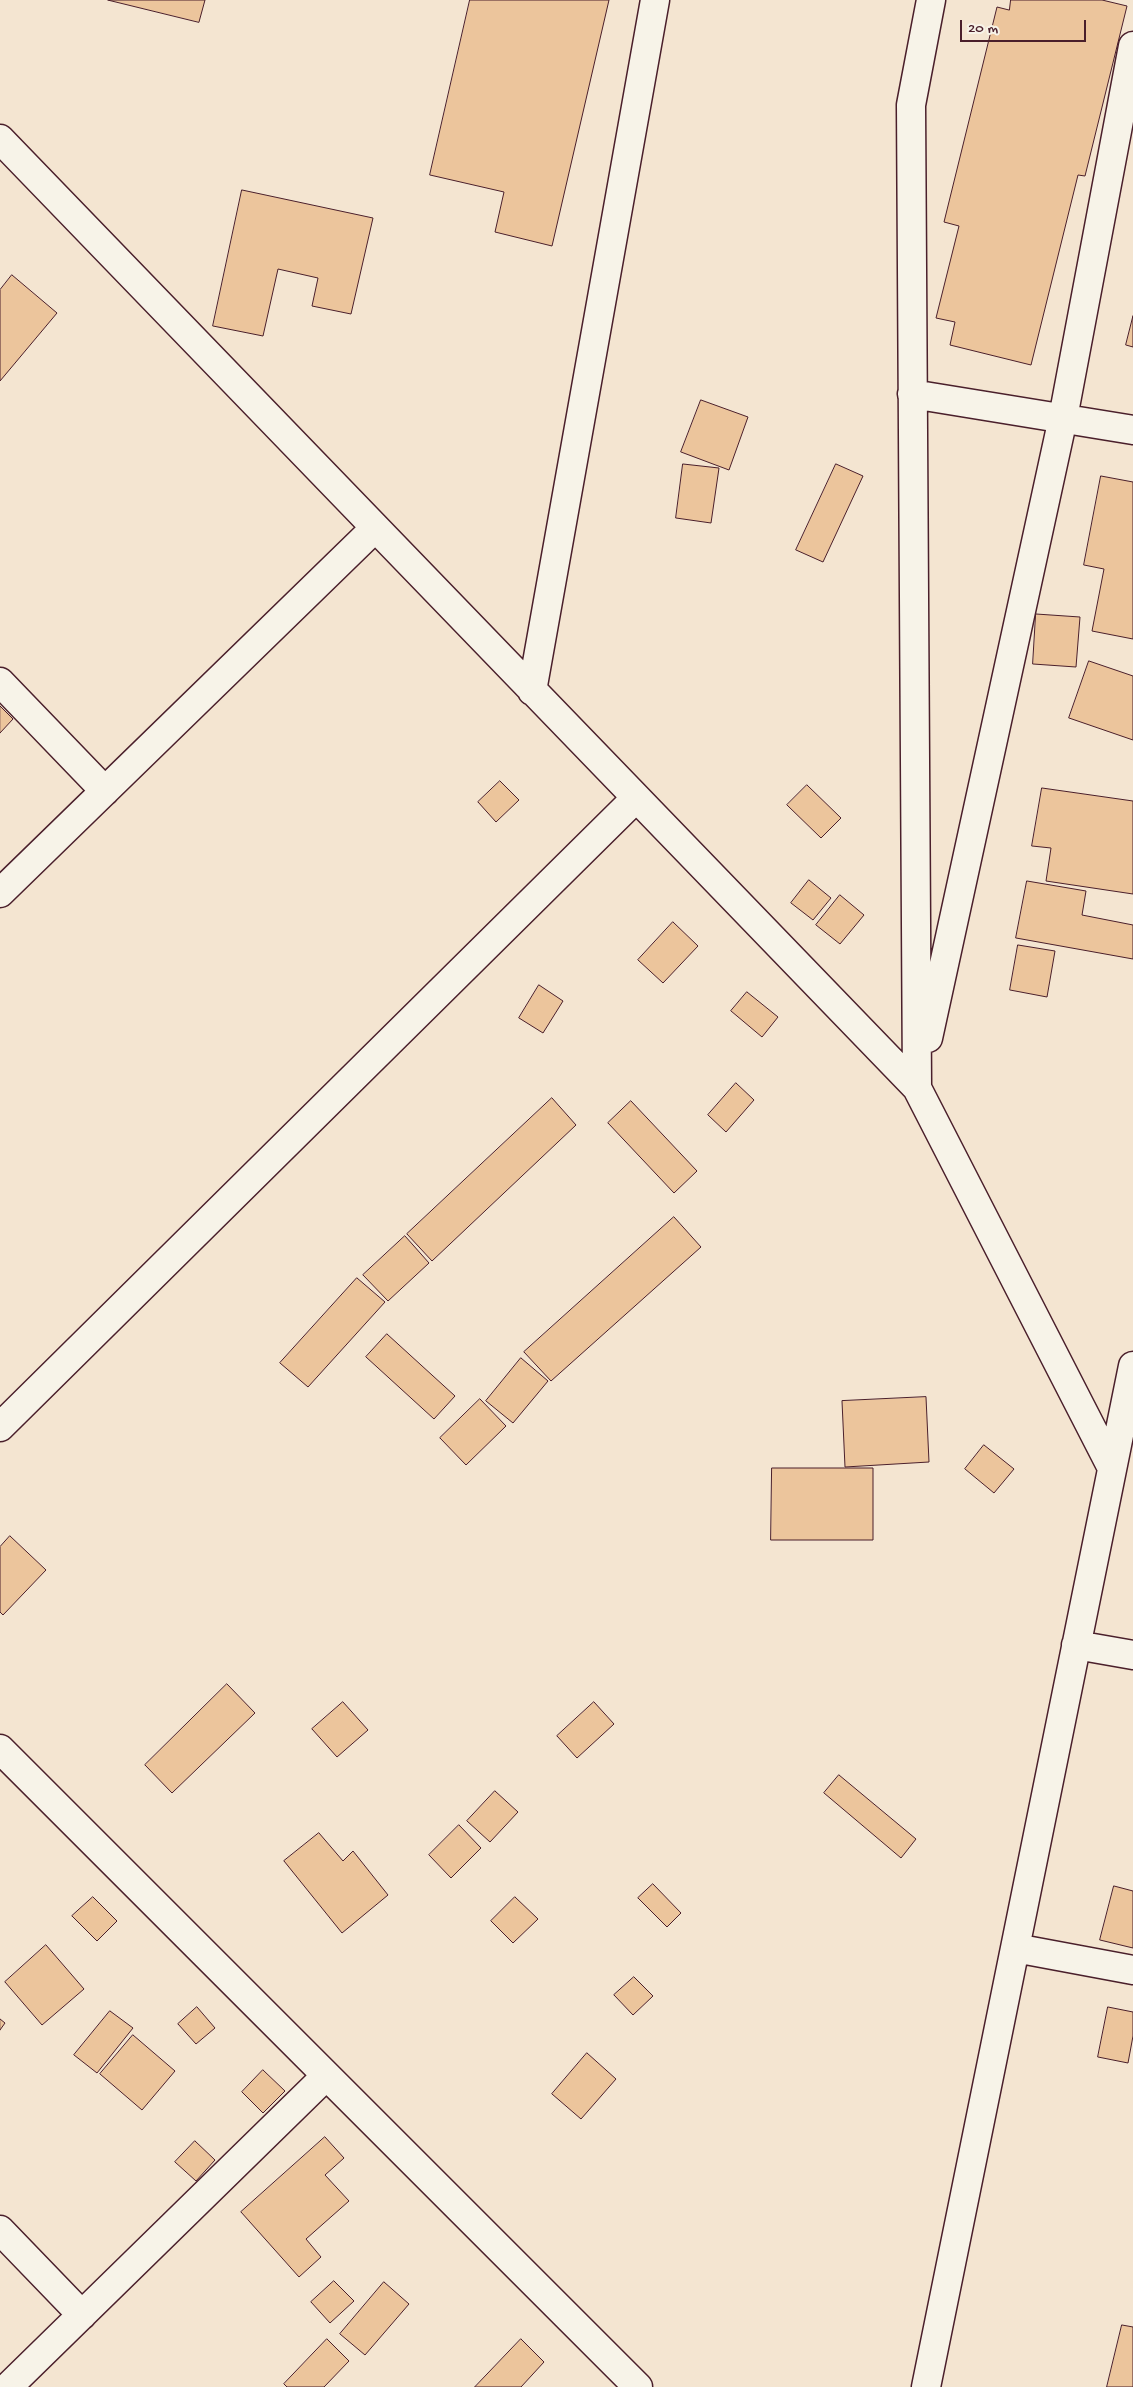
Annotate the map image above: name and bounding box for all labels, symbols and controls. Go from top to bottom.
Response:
scale bar [963,10,1089,42]
text: 20 m [968,20,998,38]

